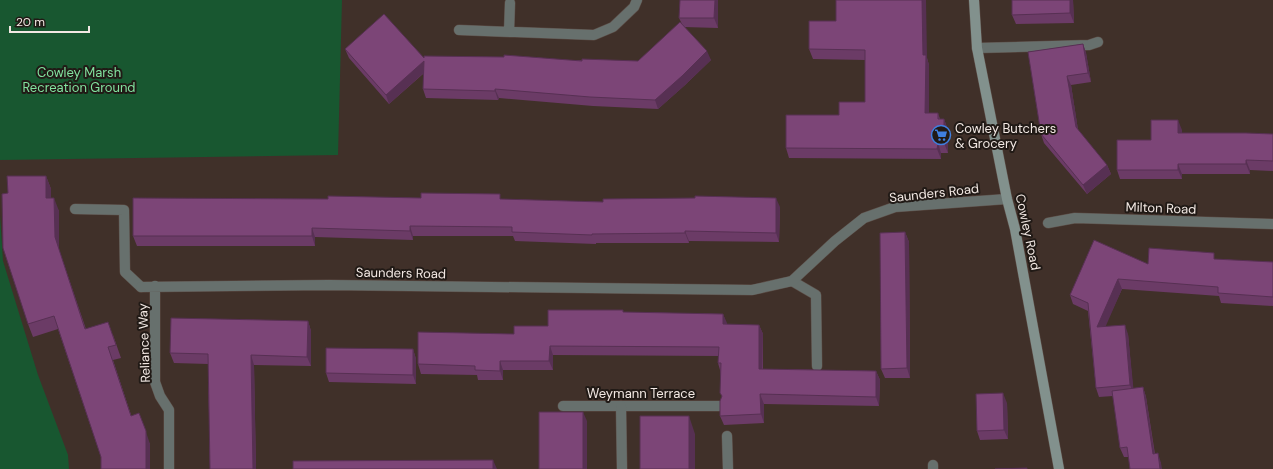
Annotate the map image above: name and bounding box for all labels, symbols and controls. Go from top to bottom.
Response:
scale bar [10,8,89,34]
text: 20 m [16,14,45,30]
park label: Cowley Marsh Recreation Ground [22,64,136,96]
place label: Cowley Butchers & Grocery [955,120,1056,152]
supermarket icon: Cowley Butchers & Grocery [930,124,952,146]
street label: Saunders Road [888,180,980,206]
street label: Cowley Road [1012,192,1044,272]
street label: Milton Road [1125,198,1197,218]
street label: Saunders Road [356,264,446,282]
street label: Reliance Way [134,303,154,383]
street label: Weymann Terrace [587,385,695,402]

